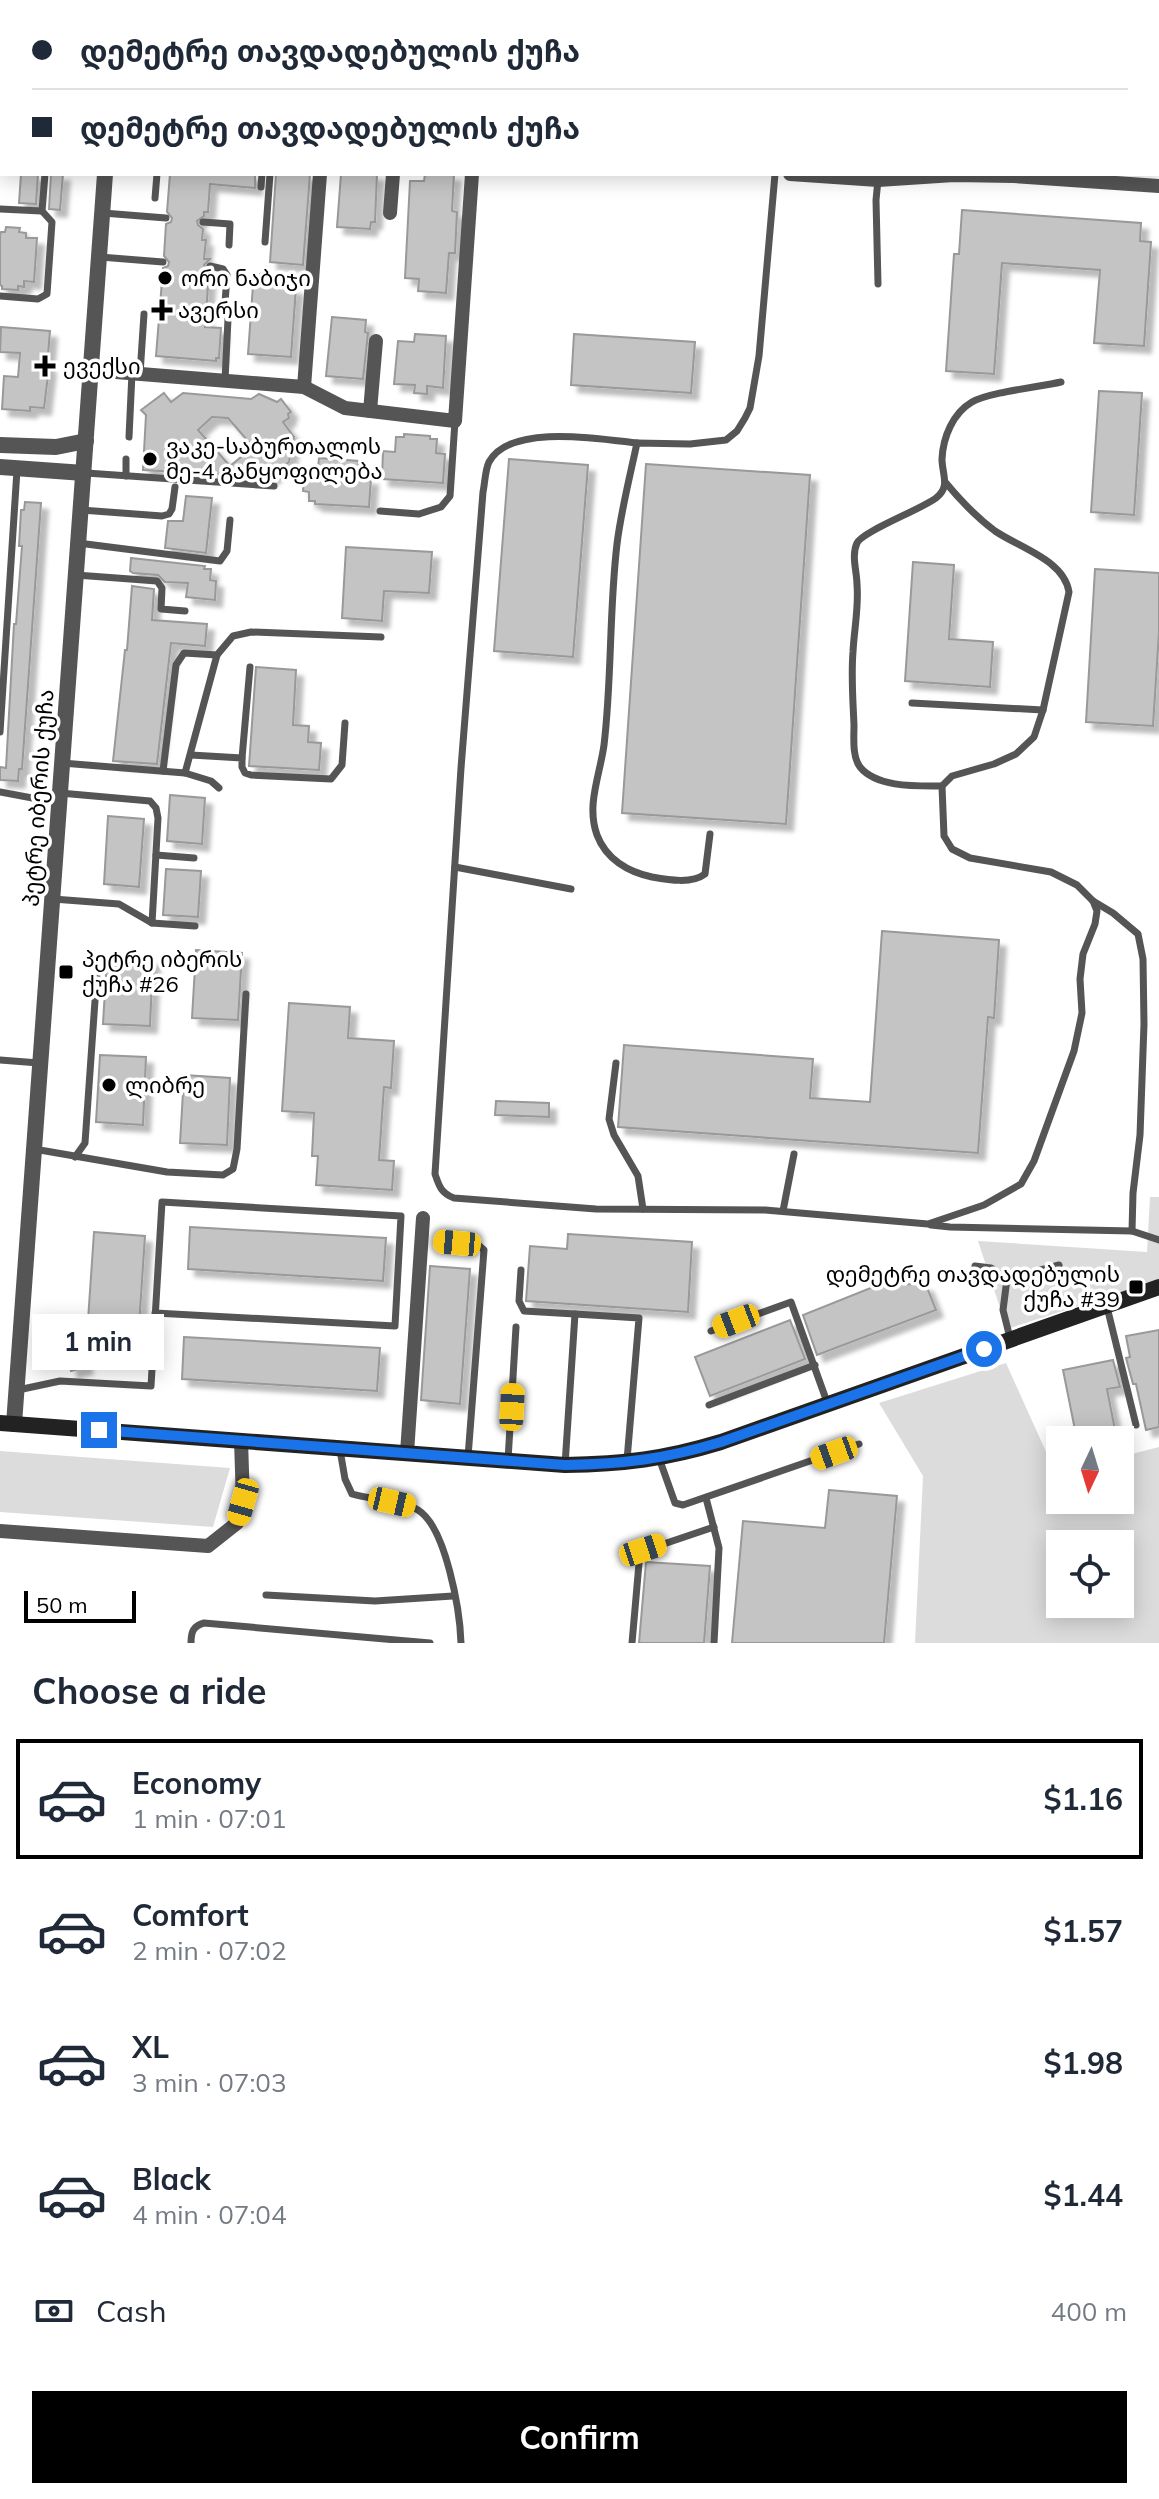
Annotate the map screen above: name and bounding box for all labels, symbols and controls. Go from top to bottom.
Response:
text: დემეტრე თავდადებულის ქუჩა [80,32,580,70]
text: დემეტრე თავდადებულის ქუჩა [80,109,580,147]
place label: ორი ნაბიჯი [181,264,311,292]
marker: ორი ნაბიჯი [156,269,174,287]
place label: ავერსი [178,296,259,324]
marker: ავერსი [153,301,171,319]
place label: ევექსი [63,352,141,380]
marker: ევექსი [34,355,56,377]
place label: ვაკე-საბურთალოს მე-4 განყოფილება [166,432,383,485]
marker: ვაკე-საბურთალოს მე-4 განყოფილება [141,450,159,468]
street label: პეტრე იბერის ქუჩა [16,689,60,907]
place label: პეტრე იბერის ქუჩა #26 [82,945,242,998]
marker: პეტრე იბერის ქუჩა #26 [57,963,75,981]
place label: ლიბრე [125,1071,205,1099]
marker: ლიბრე [100,1076,118,1094]
car [432,1229,482,1257]
place label: დემეტრე თავდადებულის ქუჩა #39 [826,1260,1120,1313]
marker: დემეტრე თავდადებულის ქუჩა #39 [1127,1278,1145,1296]
car [709,1301,763,1341]
callout: 1 min [33,1314,165,1370]
text: 1 min [64,1325,132,1358]
route start [966,1331,1002,1367]
car [499,1382,525,1432]
route end [81,1412,117,1448]
north arrow [1046,1426,1134,1514]
map controls [1046,1426,1134,1618]
car [807,1434,861,1472]
car [225,1476,261,1528]
car [366,1485,418,1519]
button: locate [1046,1530,1134,1618]
car [616,1531,670,1569]
scale bar [24,1587,136,1623]
text: 50 m [36,1591,87,1619]
text: Choose a ride [32,1668,266,1713]
icon: car [36,1763,108,1835]
text: Economy [132,1764,261,1802]
text: $1.16 [1044,1780,1123,1818]
text: 1 min · 07:01 [132,1802,287,1835]
icon: car [36,1895,108,1967]
text: Comfort [132,1896,249,1934]
text: $1.57 [1044,1912,1123,1950]
text: 2 min · 07:02 [132,1934,287,1967]
icon: car [36,2027,108,2099]
text: XL [132,2028,169,2066]
text: $1.98 [1044,2044,1123,2082]
text: 3 min · 07:03 [132,2066,287,2099]
icon: car [36,2159,108,2231]
text: Black [132,2160,211,2198]
text: $1.44 [1044,2176,1123,2214]
text: 4 min · 07:04 [132,2198,287,2231]
icon: cash [32,2289,76,2333]
text: Cash [96,2292,167,2330]
text: 400 m [1051,2295,1127,2328]
button: Confirm [32,2391,1127,2483]

